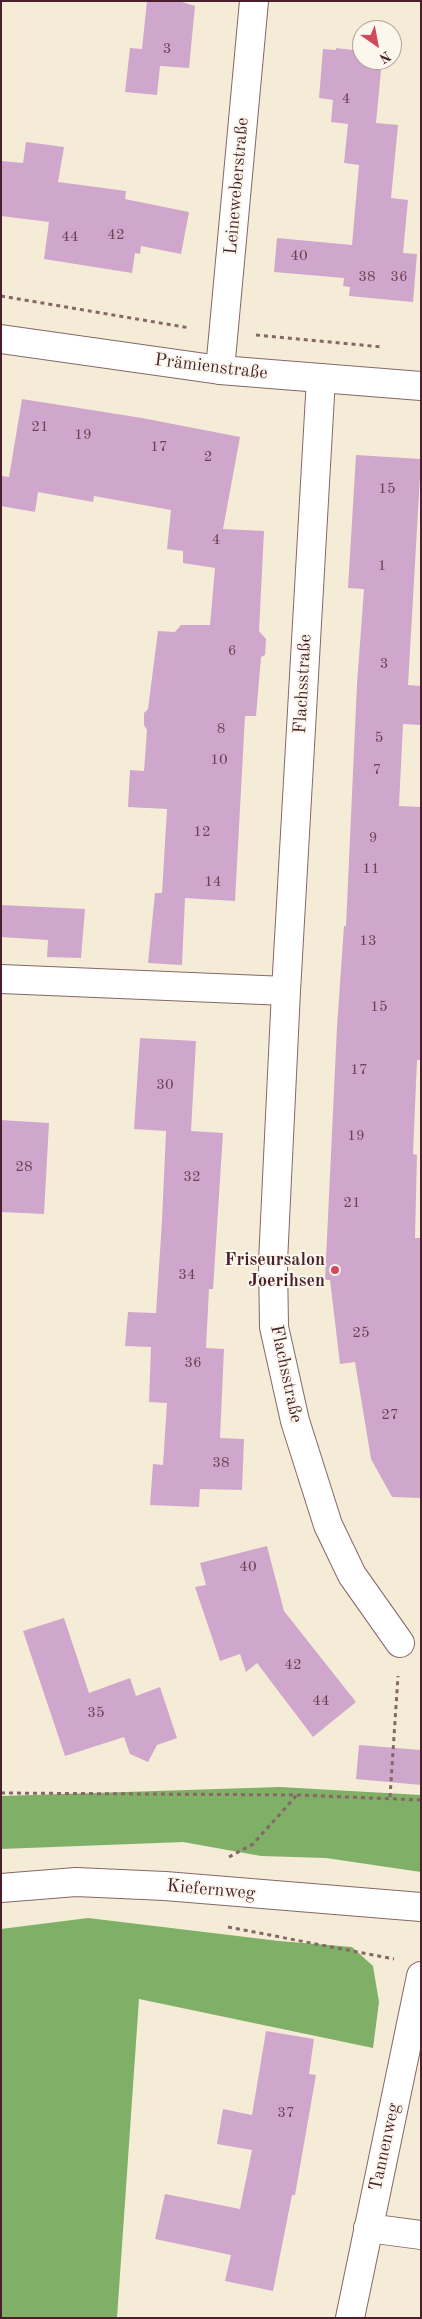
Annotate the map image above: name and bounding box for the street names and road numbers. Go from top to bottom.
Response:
street label: Leineweberstraße [220,117,254,255]
street label: Prämienstraße [153,349,269,385]
street label: Flachsstraße [290,634,316,734]
street label: Flachsstraße [265,1323,307,1425]
street label: Kiefernweg [166,1875,256,1905]
street label: Tannenweg [365,2101,405,2193]

